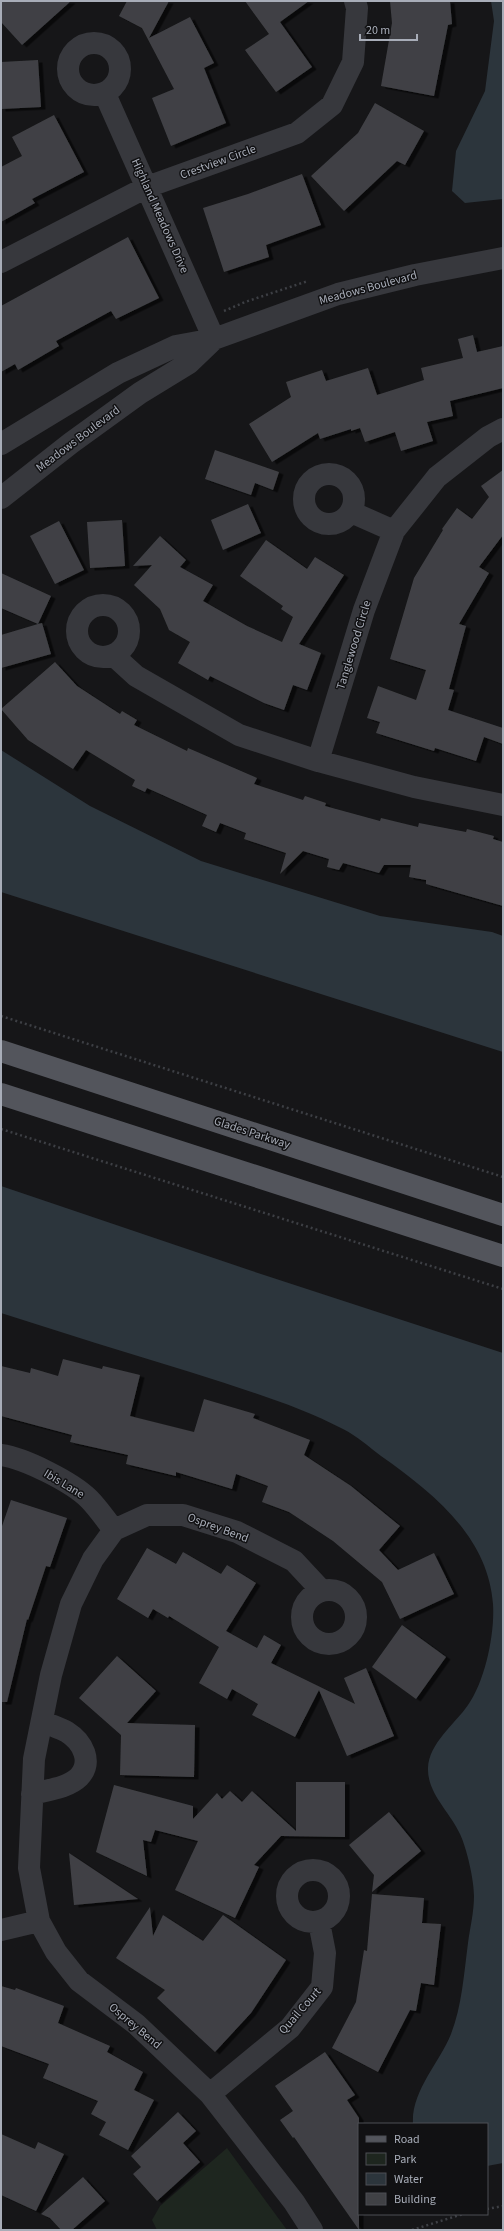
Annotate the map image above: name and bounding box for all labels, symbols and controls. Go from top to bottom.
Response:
scale bar [360,16,417,42]
text: 20 m [366,22,390,39]
street label: Crestview Circle [178,140,258,184]
street label: Highland Meadows Drive [127,156,193,276]
street label: Meadows Boulevard [317,267,419,309]
street label: Meadows Boulevard [33,402,123,476]
street label: Tanglewood Circle [332,598,376,692]
street label: Glades Parkway [212,1113,293,1153]
street label: Ibis Lane [41,1465,88,1503]
street label: Osprey Bend [185,1509,251,1547]
street label: Quail Court [275,1984,325,2038]
street label: Osprey Bend [105,1999,165,2053]
legend [358,2123,488,2215]
text: Road [394,2131,420,2148]
text: Park [394,2151,416,2168]
text: Water [394,2171,424,2188]
text: Building [394,2191,436,2208]

